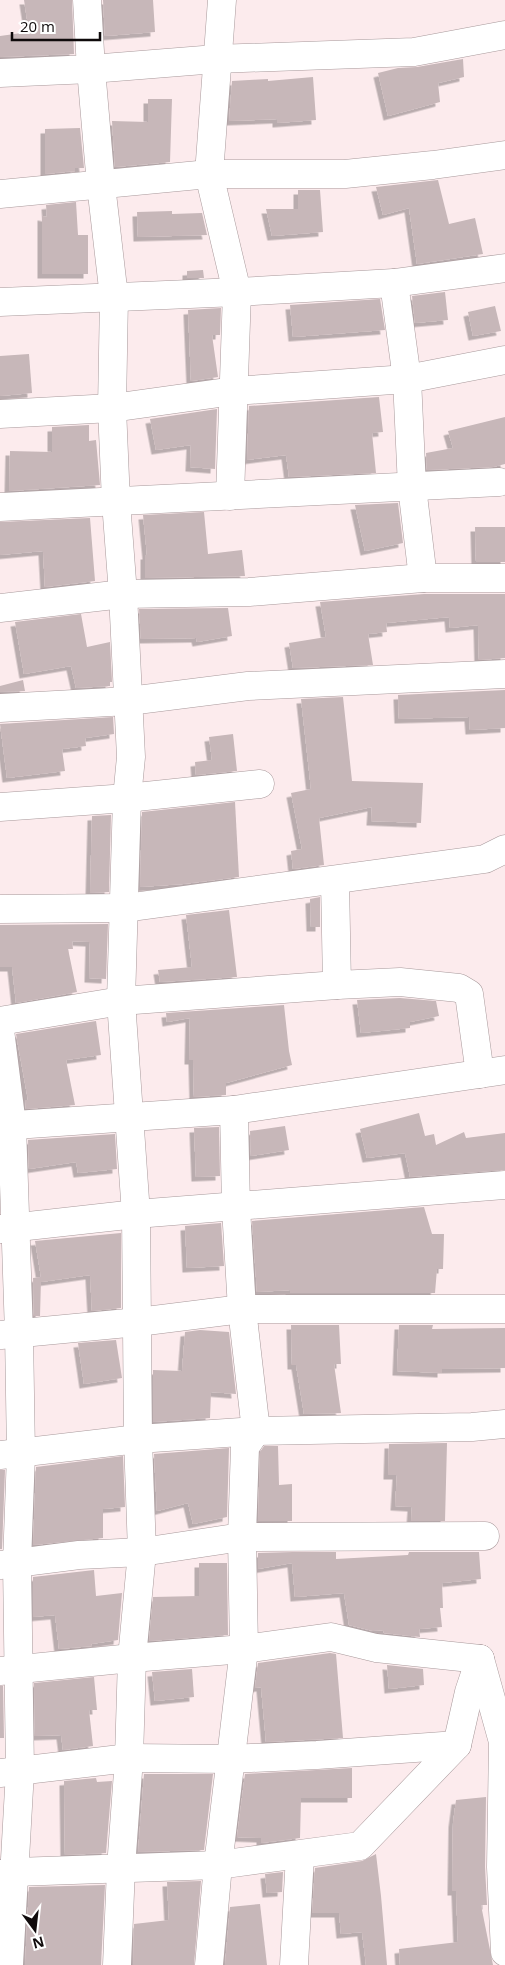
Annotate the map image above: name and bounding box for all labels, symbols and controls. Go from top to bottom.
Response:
scale bar [12,10,100,42]
text: 20 m [20,16,55,36]
north arrow [10,1905,60,1955]
text: N [31,1932,46,1954]

